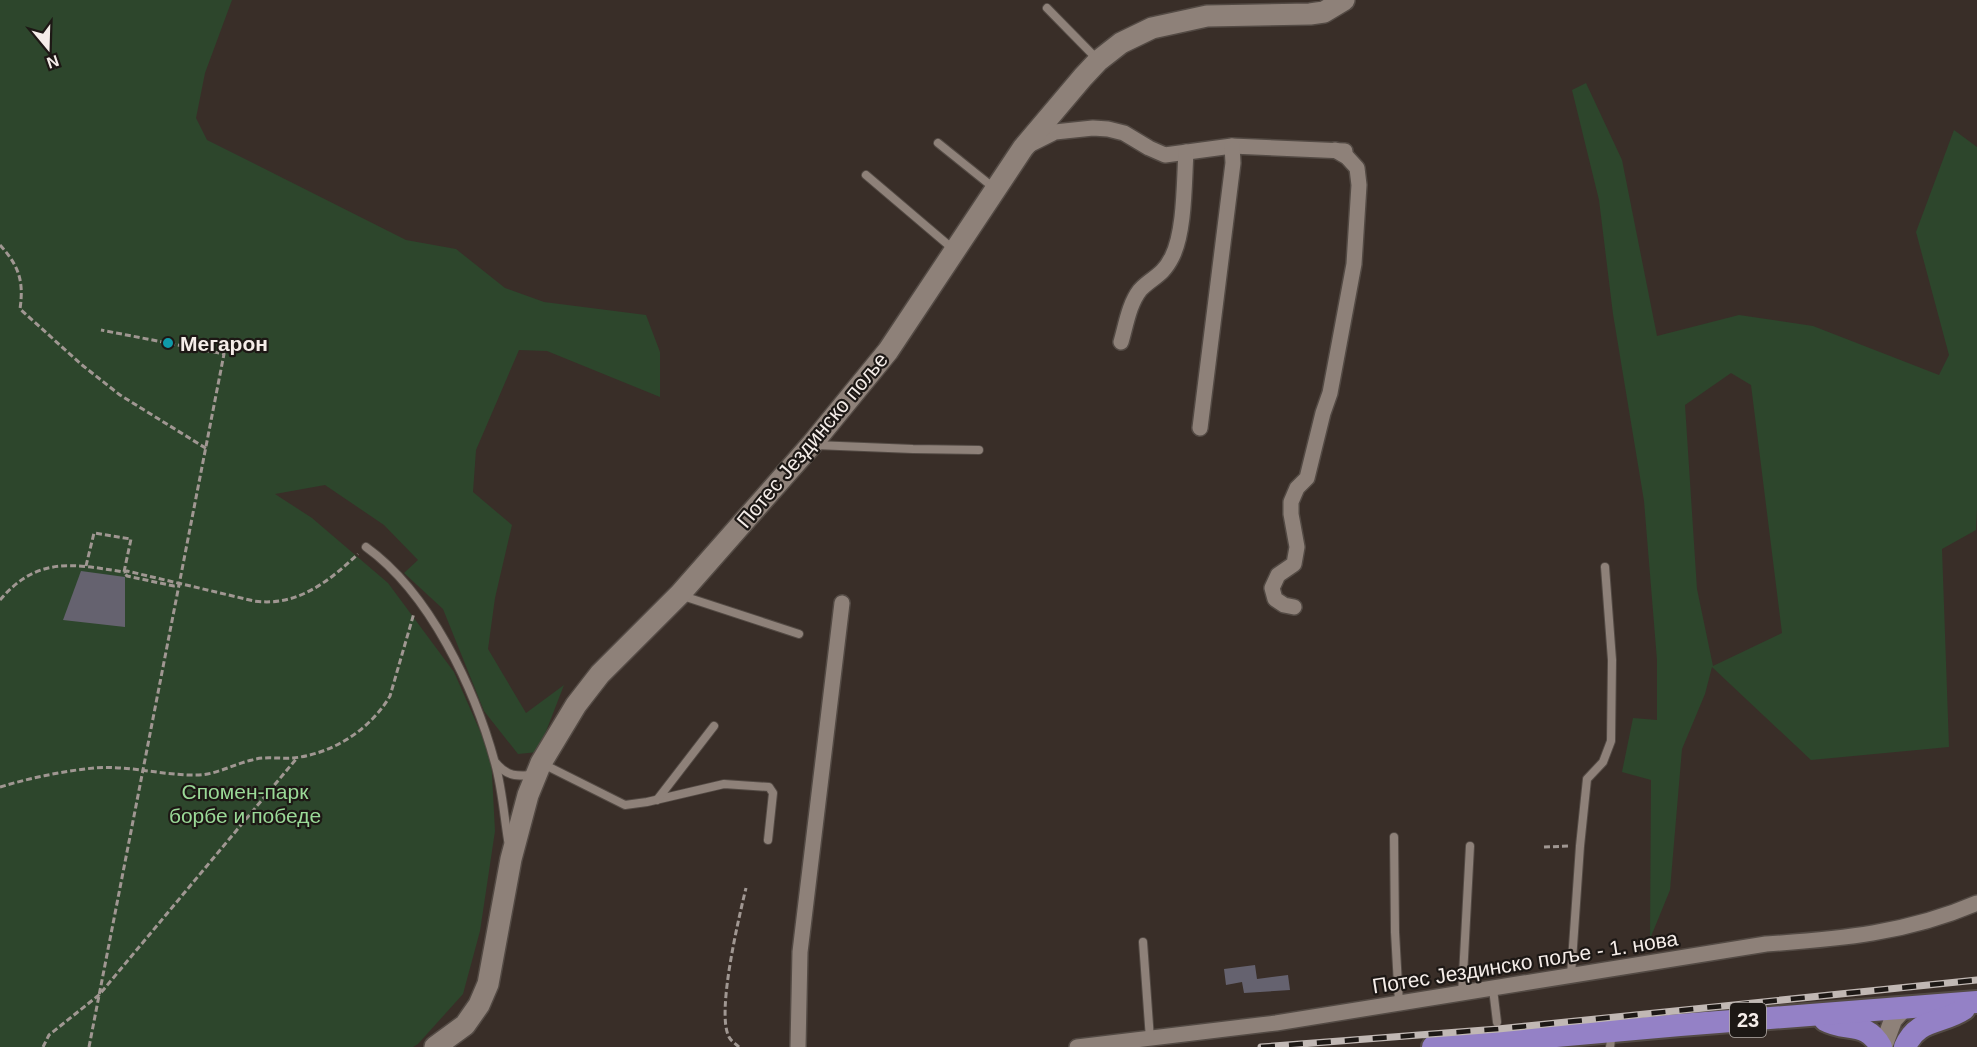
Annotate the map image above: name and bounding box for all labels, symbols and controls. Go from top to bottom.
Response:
north arrow [18,18,78,78]
text: N [44,52,61,72]
place label: Мегарон [180,332,268,355]
marker: Мегарон [161,336,175,350]
street label: Потес Јездинско поље [732,348,892,532]
park label: Спомен-парк борбе и победе [169,780,321,827]
street label: Потес Јездинско поље - 1. нова [1370,926,1680,998]
road number: 23 [1730,1003,1766,1037]

